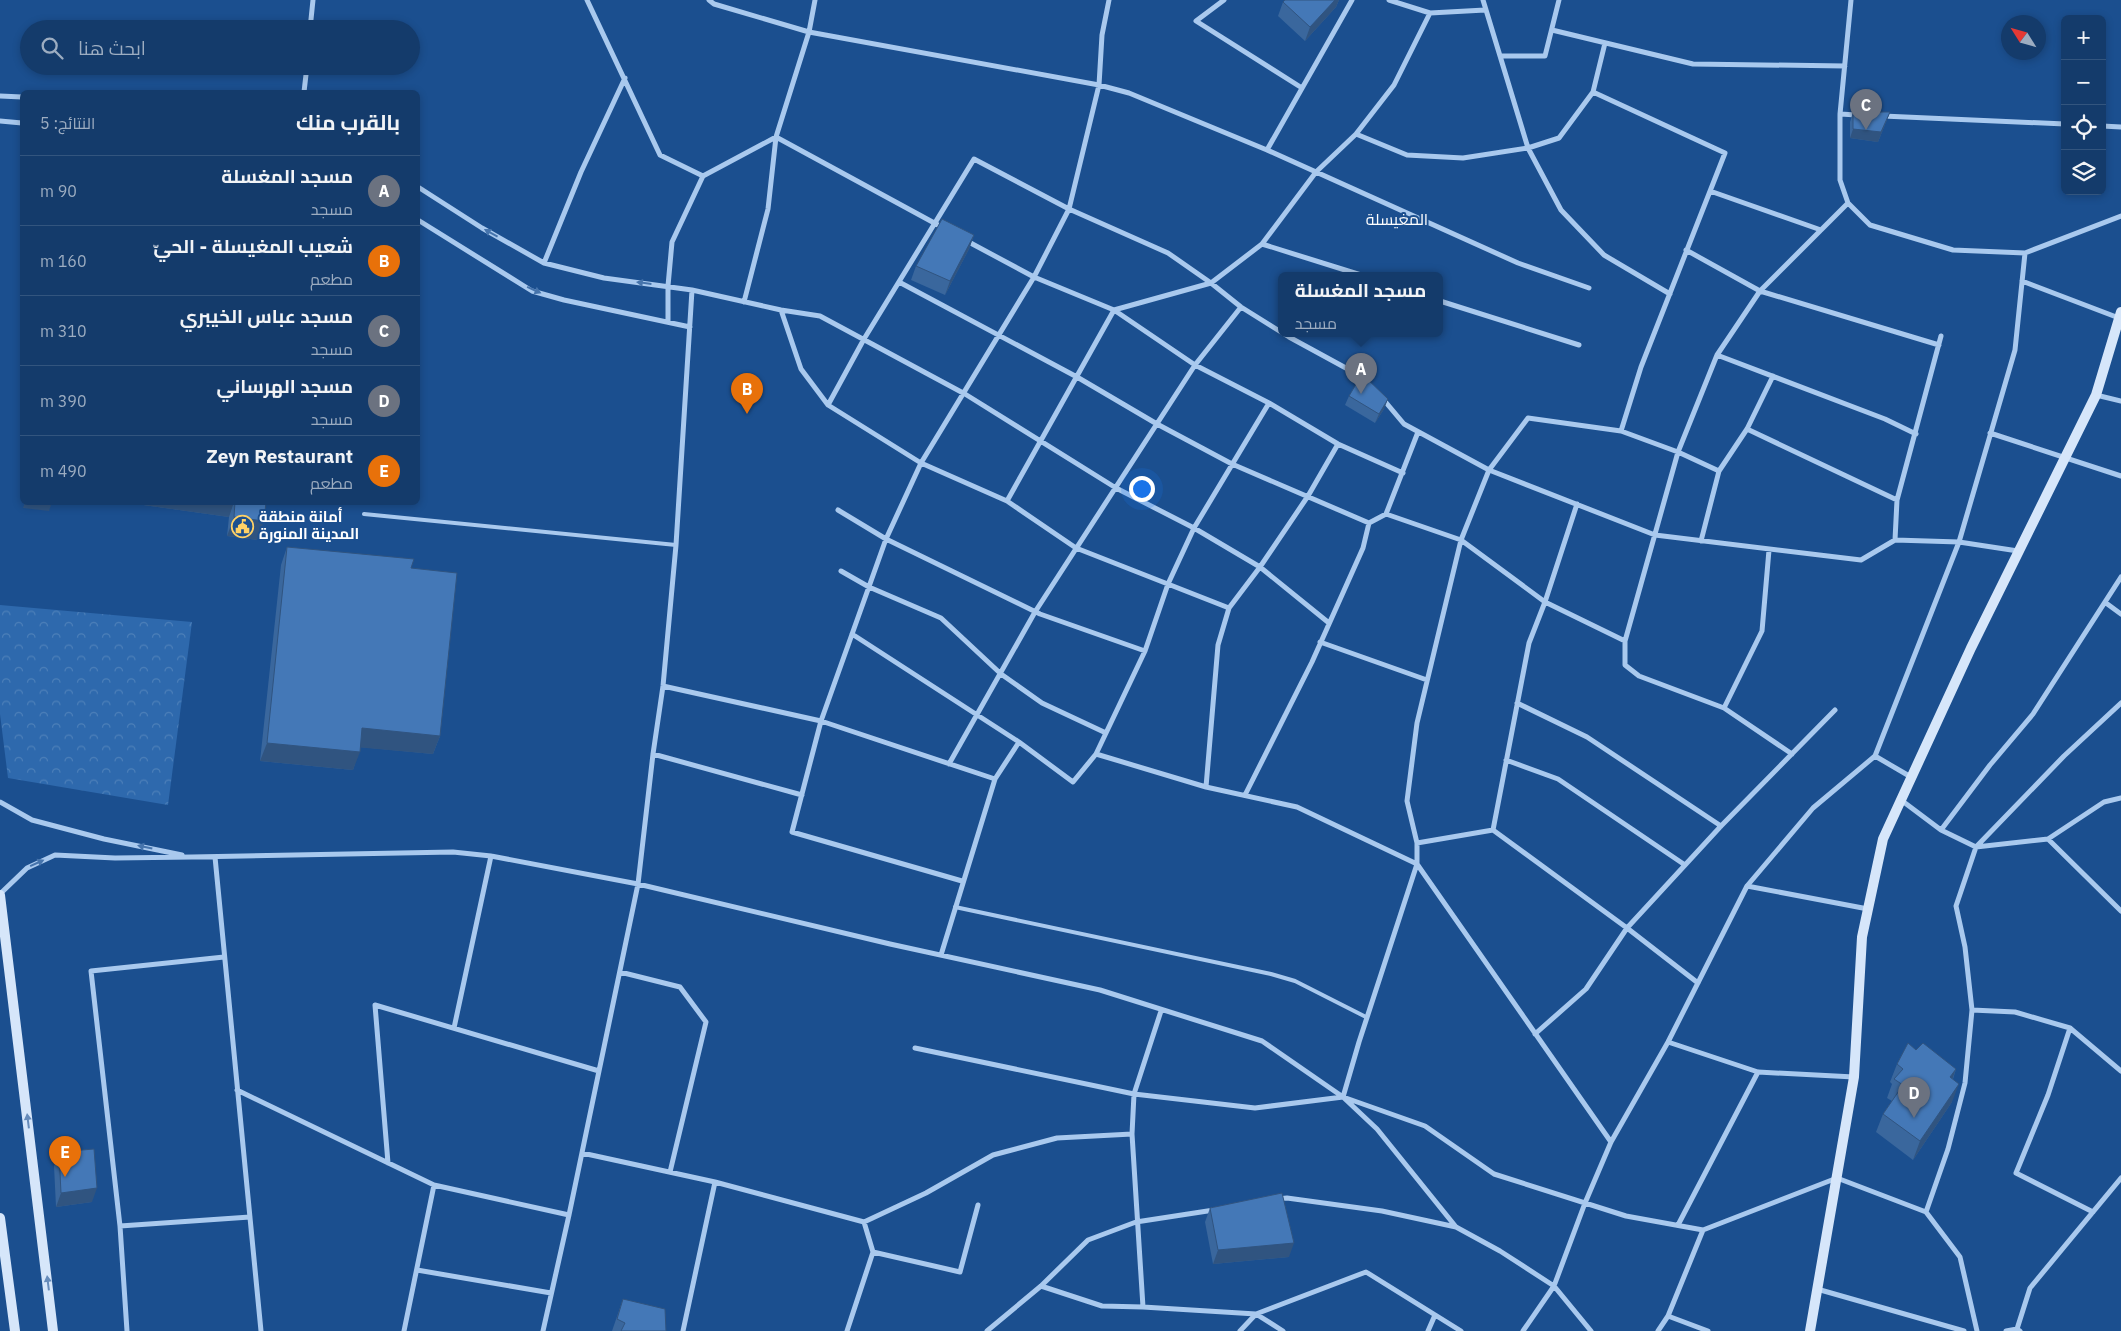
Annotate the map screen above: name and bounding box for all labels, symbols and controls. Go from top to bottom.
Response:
north arrow [2001,15,2046,60]
map controls [2061,15,2106,195]
button: + [2061,15,2106,60]
search box [20,20,420,75]
icon: search [38,34,66,62]
text: ابحث هنا [78,36,146,60]
button: − [2061,60,2106,105]
pin: C [1850,89,1882,130]
button: locate [2061,105,2106,150]
text: بالقرب منك [296,108,400,136]
text: النتائج: 5 [40,113,95,133]
button: layers [2061,150,2106,195]
text: مسجد المغسلة [221,164,353,188]
text: 90 m [40,181,77,201]
text: A [379,181,389,201]
text: مسجد [311,199,353,219]
district label: المغيسلة [1366,209,1428,229]
one-way arrow [485,229,498,238]
text: شعيب المغيسلة - الحيّ [153,234,353,258]
text: 160 m [40,251,87,271]
text: B [379,251,389,271]
text: مطعم [310,269,353,289]
popup [1278,272,1443,337]
text: مسجد المغسلة [1295,278,1426,302]
one-way arrow [636,279,652,287]
one-way arrow [527,287,541,295]
text: مسجد عباس الخيبري [180,304,353,328]
text: مسجد [1295,313,1337,333]
text: 310 m [40,321,87,341]
text: C [379,321,389,341]
text: مسجد [311,339,353,359]
pin: A [1345,353,1377,394]
pin: B [731,373,763,414]
text: مسجد الهرساني [216,374,353,398]
text: 390 m [40,391,87,411]
text: D [378,391,390,411]
text: مسجد [311,409,353,429]
text: Zeyn Restaurant [206,444,353,468]
text: 490 m [40,461,87,481]
text: E [379,461,389,481]
text: مطعم [310,473,353,493]
your location [1129,476,1155,502]
place label: أمانة منطقة المدينة المنورة [259,507,359,543]
public building icon: أمانة منطقة المدينة المنورة [231,514,255,538]
one-way arrow [136,843,152,851]
one-way arrow [30,859,44,867]
pin: D [1898,1077,1930,1118]
one-way arrow [24,1113,32,1129]
pin: E [49,1136,81,1177]
one-way arrow [43,1274,51,1290]

